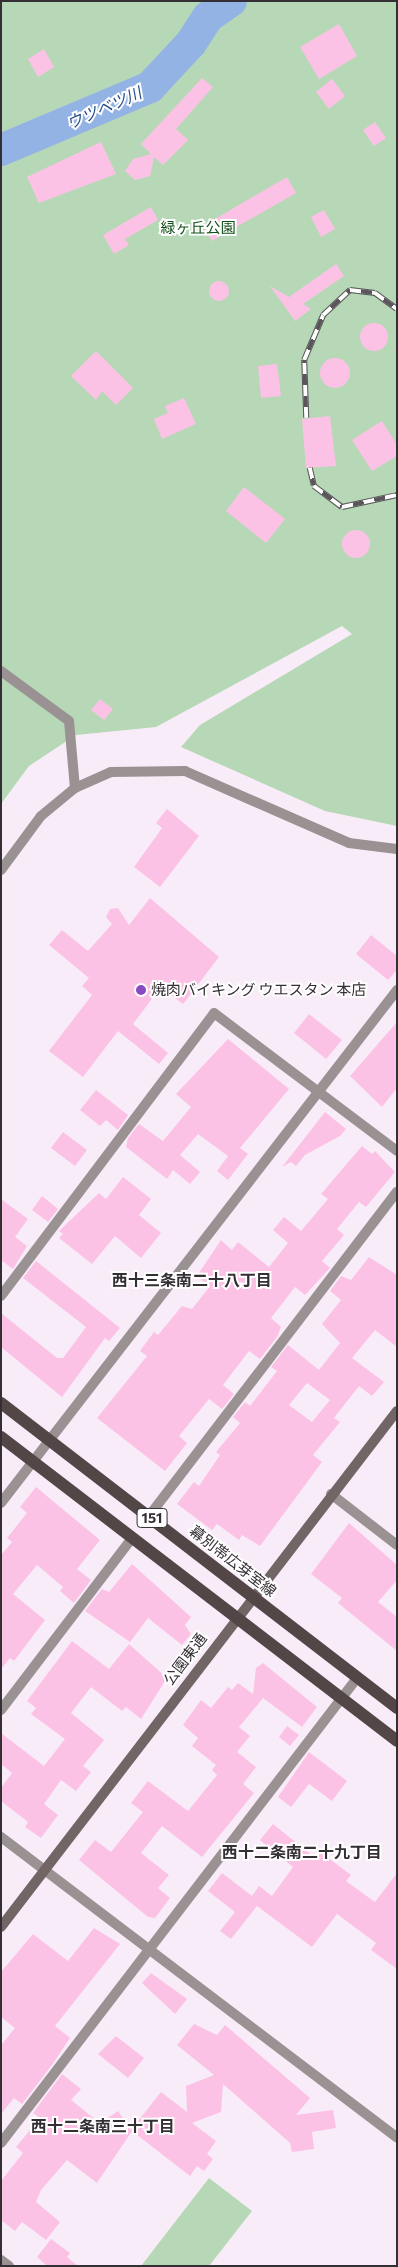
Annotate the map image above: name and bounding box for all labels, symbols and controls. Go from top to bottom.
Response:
water label: ウツベツ川 [64,83,144,133]
park label: 緑ヶ丘公園 [161,219,235,237]
place label: 焼肉バイキング ウエスタン 本店 [151,981,367,999]
marker: 焼肉バイキング ウエスタン 本店 [135,984,147,996]
district label: 西十三条南二十八丁目 [112,1270,272,1290]
road number: 151 [136,1506,168,1530]
street label: 幕別帯広芽室線 [186,1522,280,1600]
street label: 公園東通 [160,1630,210,1688]
district label: 西十二条南二十九丁目 [222,1842,382,1862]
district label: 西十二条南三十丁目 [31,2116,175,2136]

